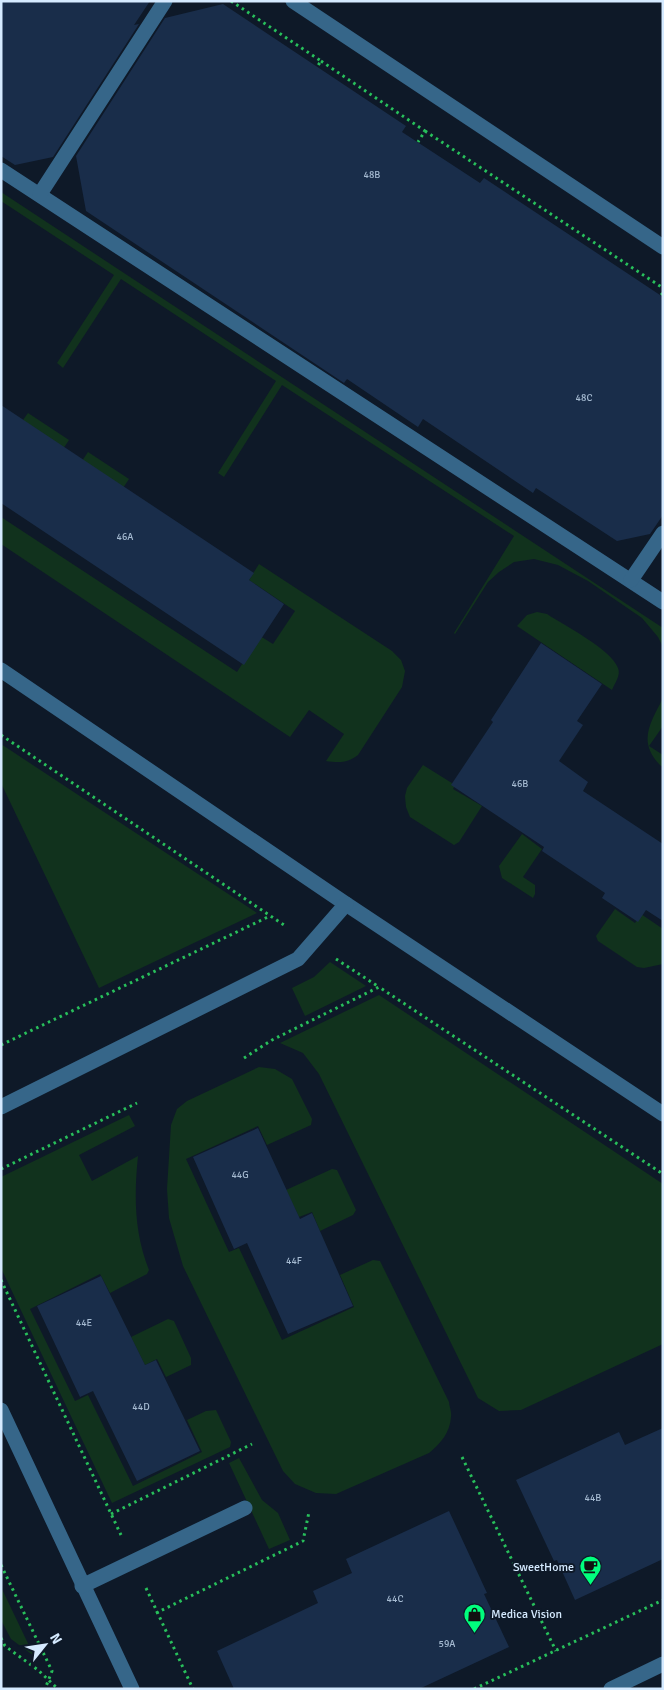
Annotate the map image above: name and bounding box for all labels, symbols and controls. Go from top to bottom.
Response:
house number: 48B [364,169,380,181]
house number: 48C [576,392,592,404]
house number: 46A [117,531,133,543]
house number: 46B [512,778,528,790]
house number: 44G [231,1169,249,1181]
house number: 44F [286,1255,302,1267]
house number: 44E [76,1317,93,1329]
house number: 44D [132,1401,150,1413]
house number: 44B [585,1492,601,1504]
cafe icon: SweetHome [578,1555,602,1586]
place label: SweetHome [513,1560,574,1575]
house number: 44C [387,1593,403,1605]
shop icon: Medica Vision [463,1602,487,1633]
place label: Medica Vision [491,1607,562,1622]
north arrow [20,1620,70,1670]
text: N [46,1630,66,1647]
house number: 59A [439,1638,455,1650]

